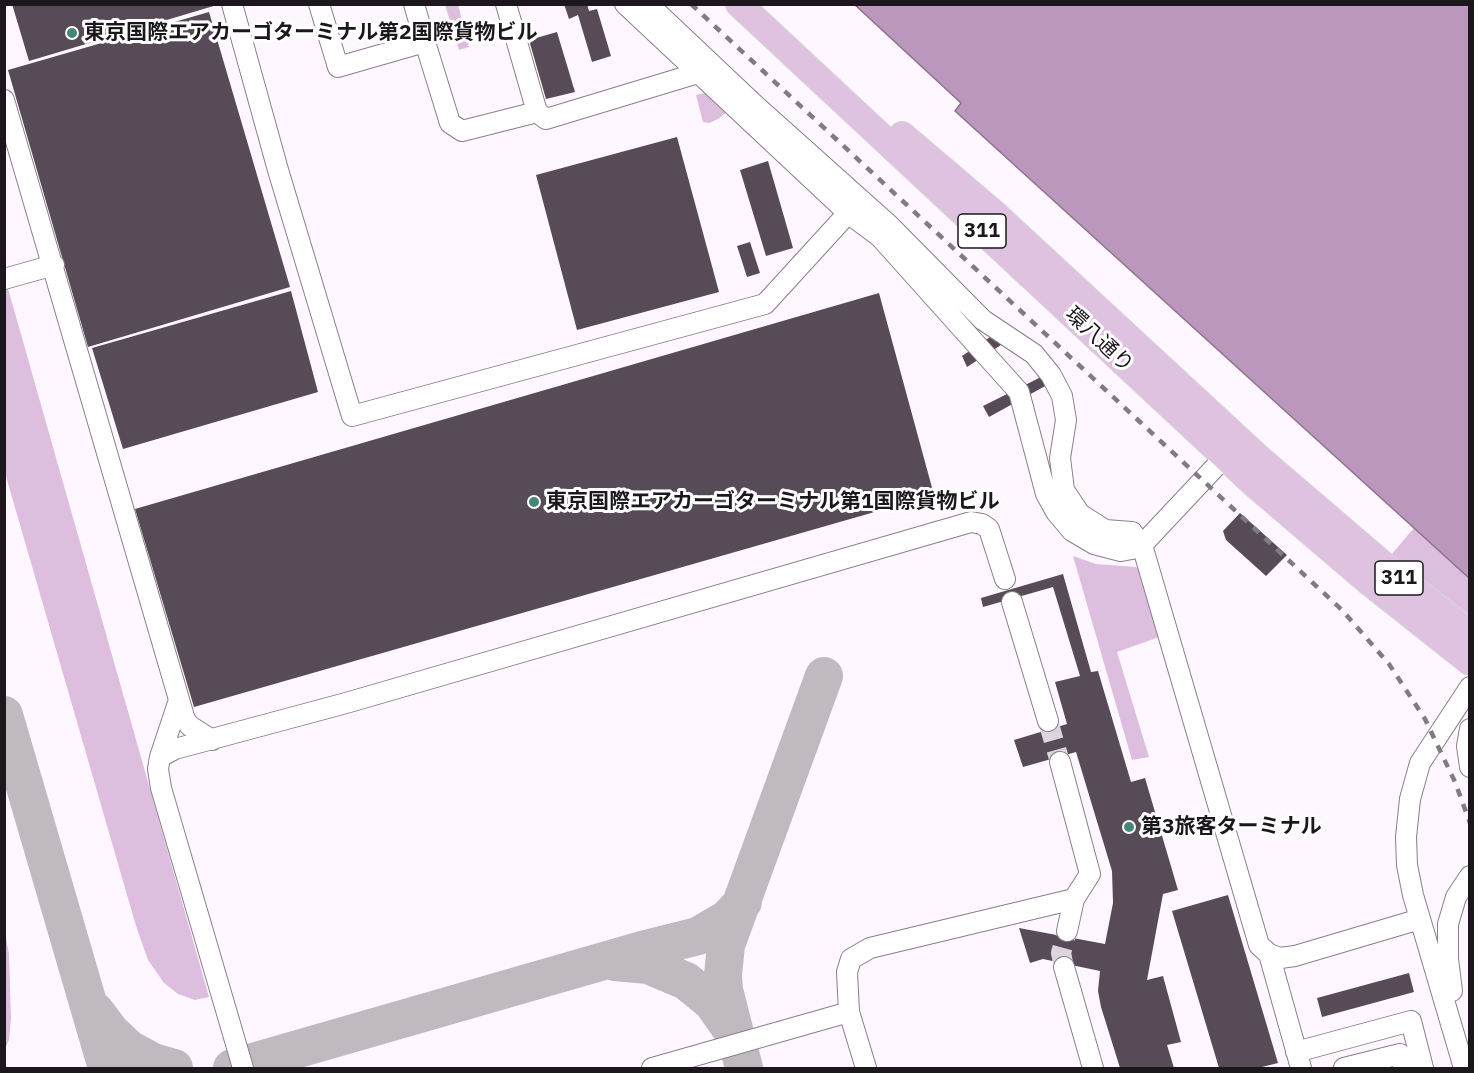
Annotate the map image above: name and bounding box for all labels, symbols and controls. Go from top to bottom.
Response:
place label: 東京国際エアカーゴターミナル第2国際貨物ビル [84,20,538,46]
marker: 東京国際エアカーゴターミナル第2国際貨物ビル [65,26,79,40]
road number: 311 [958,214,1006,248]
street label: 環八通り [1060,302,1138,378]
place label: 東京国際エアカーゴターミナル第1国際貨物ビル [546,489,1000,515]
marker: 東京国際エアカーゴターミナル第1国際貨物ビル [527,495,541,509]
road number: 311 [1375,561,1423,595]
place label: 第3旅客ターミナル [1141,814,1322,840]
marker: 第3旅客ターミナル [1122,820,1136,834]

